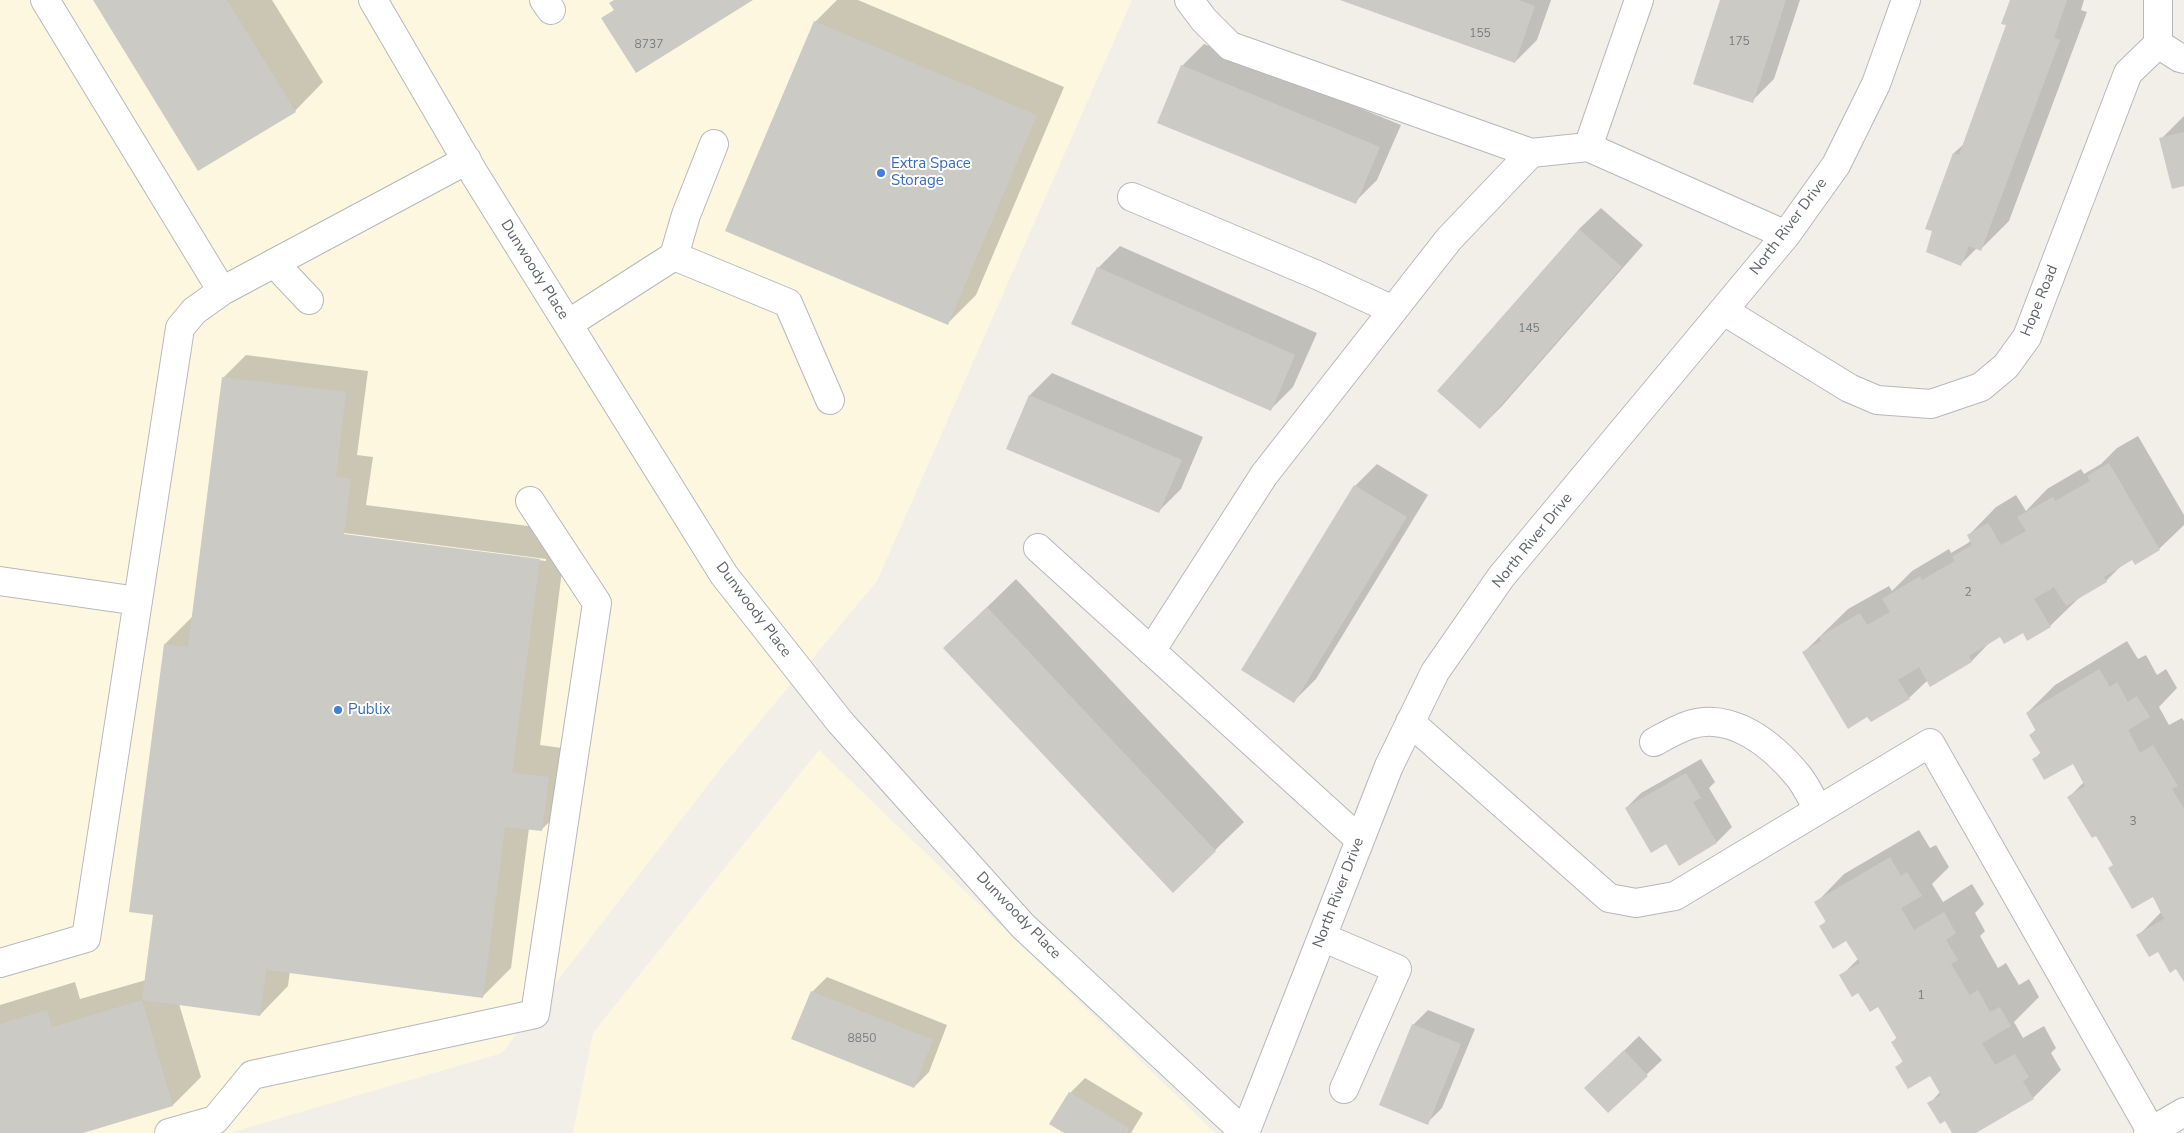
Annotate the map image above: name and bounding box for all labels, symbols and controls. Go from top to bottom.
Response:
house number: 155 [1469,27,1491,41]
house number: 175 [1728,35,1750,49]
house number: 8737 [635,38,663,52]
place label: Extra Space Storage [891,155,971,190]
marker: Extra Space Storage [875,167,887,179]
street label: North River Drive [1747,175,1831,279]
street label: Dunwoody Place [496,217,572,323]
street label: Hope Road [2018,263,2062,339]
house number: 145 [1518,322,1540,336]
street label: North River Drive [1489,490,1577,592]
street label: Dunwoody Place [711,559,795,661]
house number: 2 [1964,586,1972,600]
place label: Publix [348,701,390,719]
marker: Publix [332,704,344,716]
house number: 3 [2129,815,2137,829]
street label: North River Drive [1310,835,1368,951]
street label: Dunwoody Place [972,869,1064,963]
house number: 1 [1917,989,1925,1003]
house number: 8850 [848,1032,876,1046]

